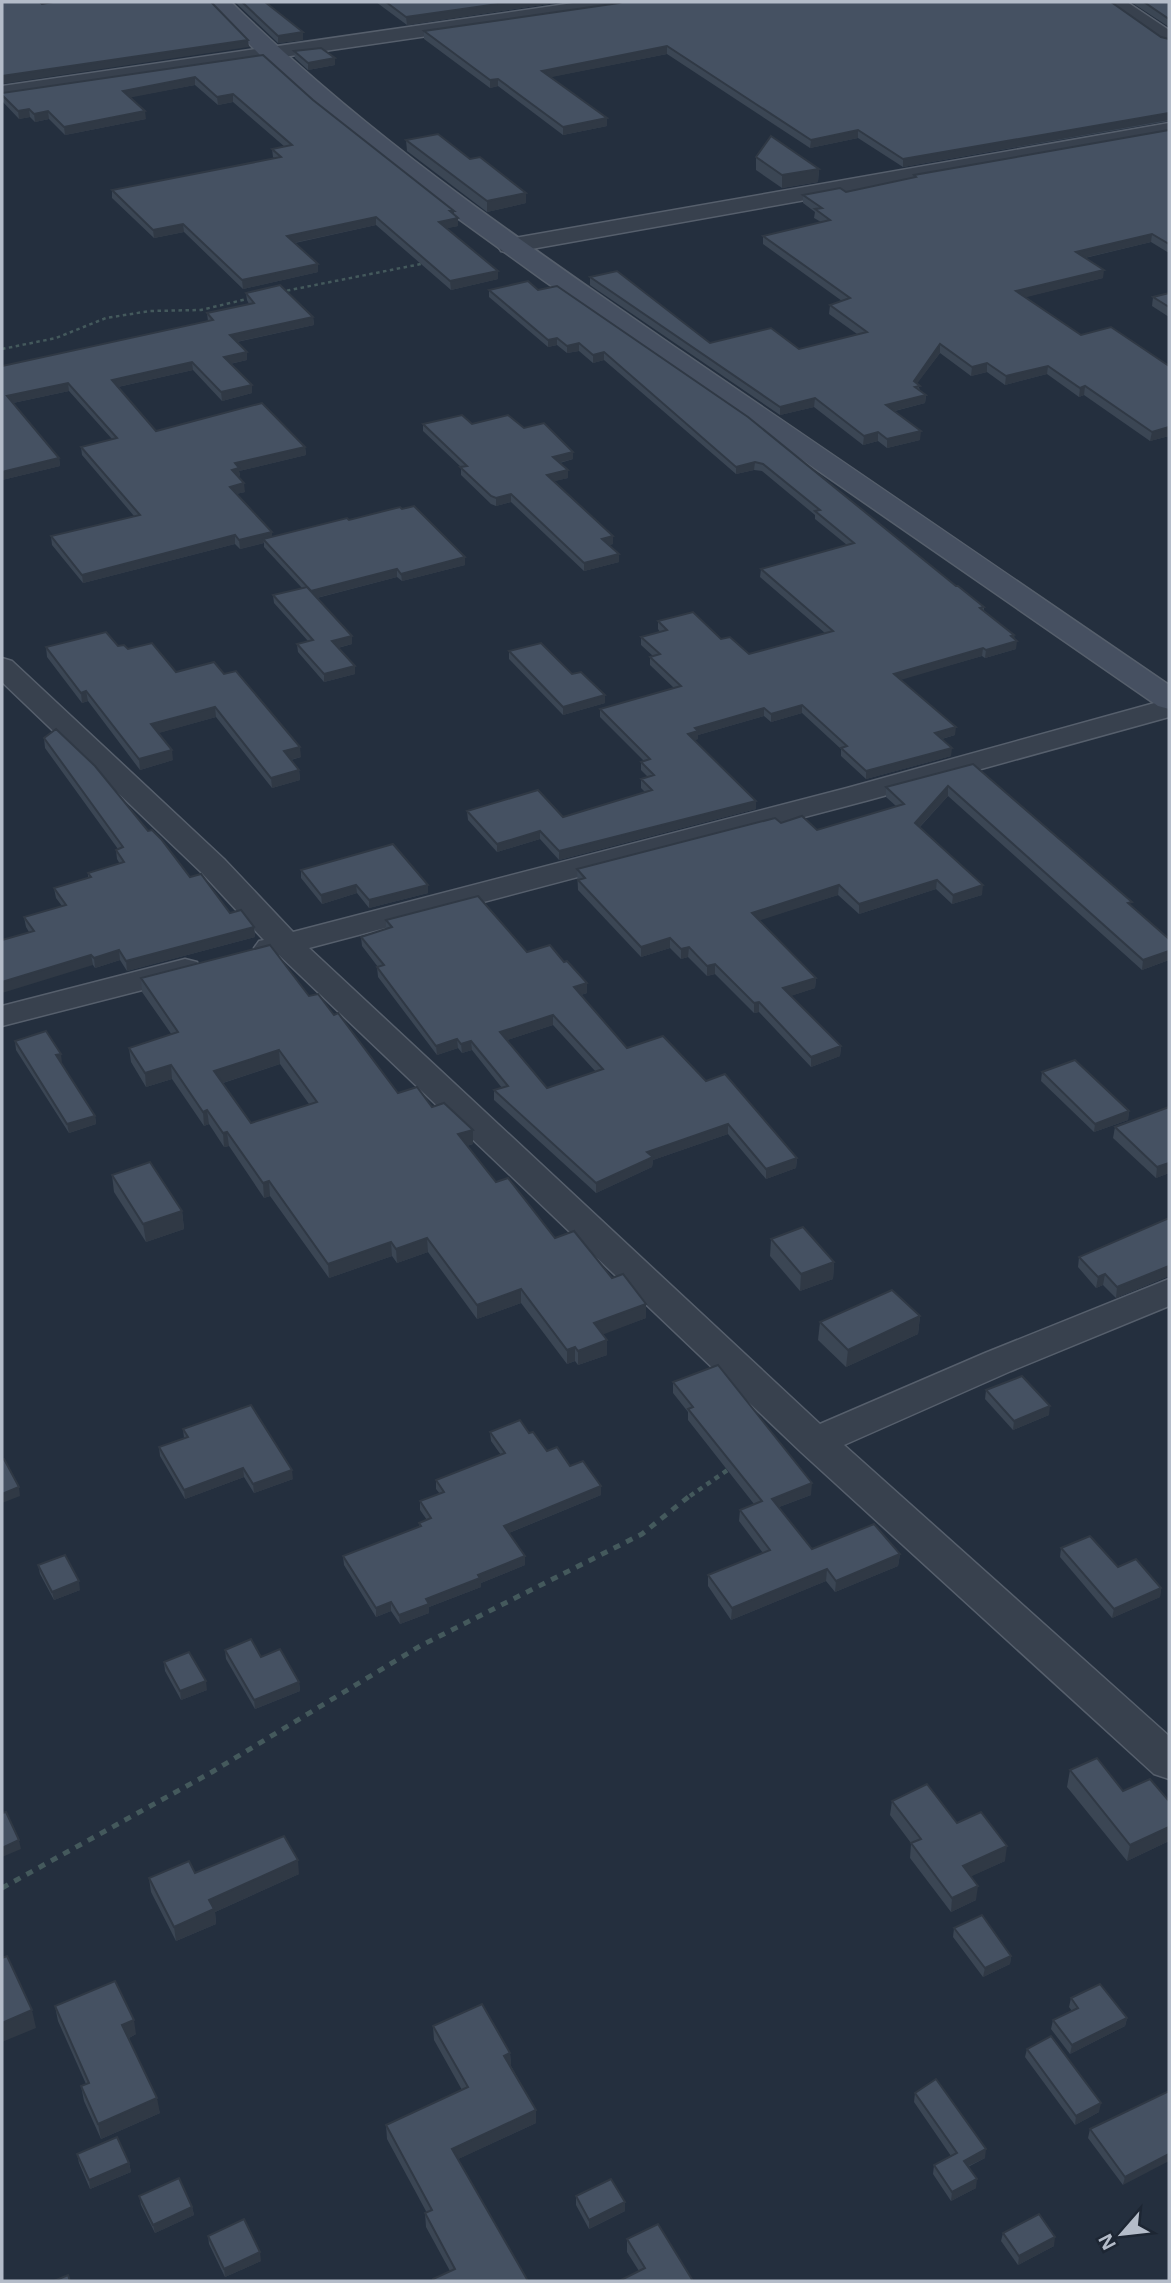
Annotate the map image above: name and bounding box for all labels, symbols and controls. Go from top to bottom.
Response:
north arrow [1087,2199,1157,2269]
text: N [1092,2229,1122,2255]

